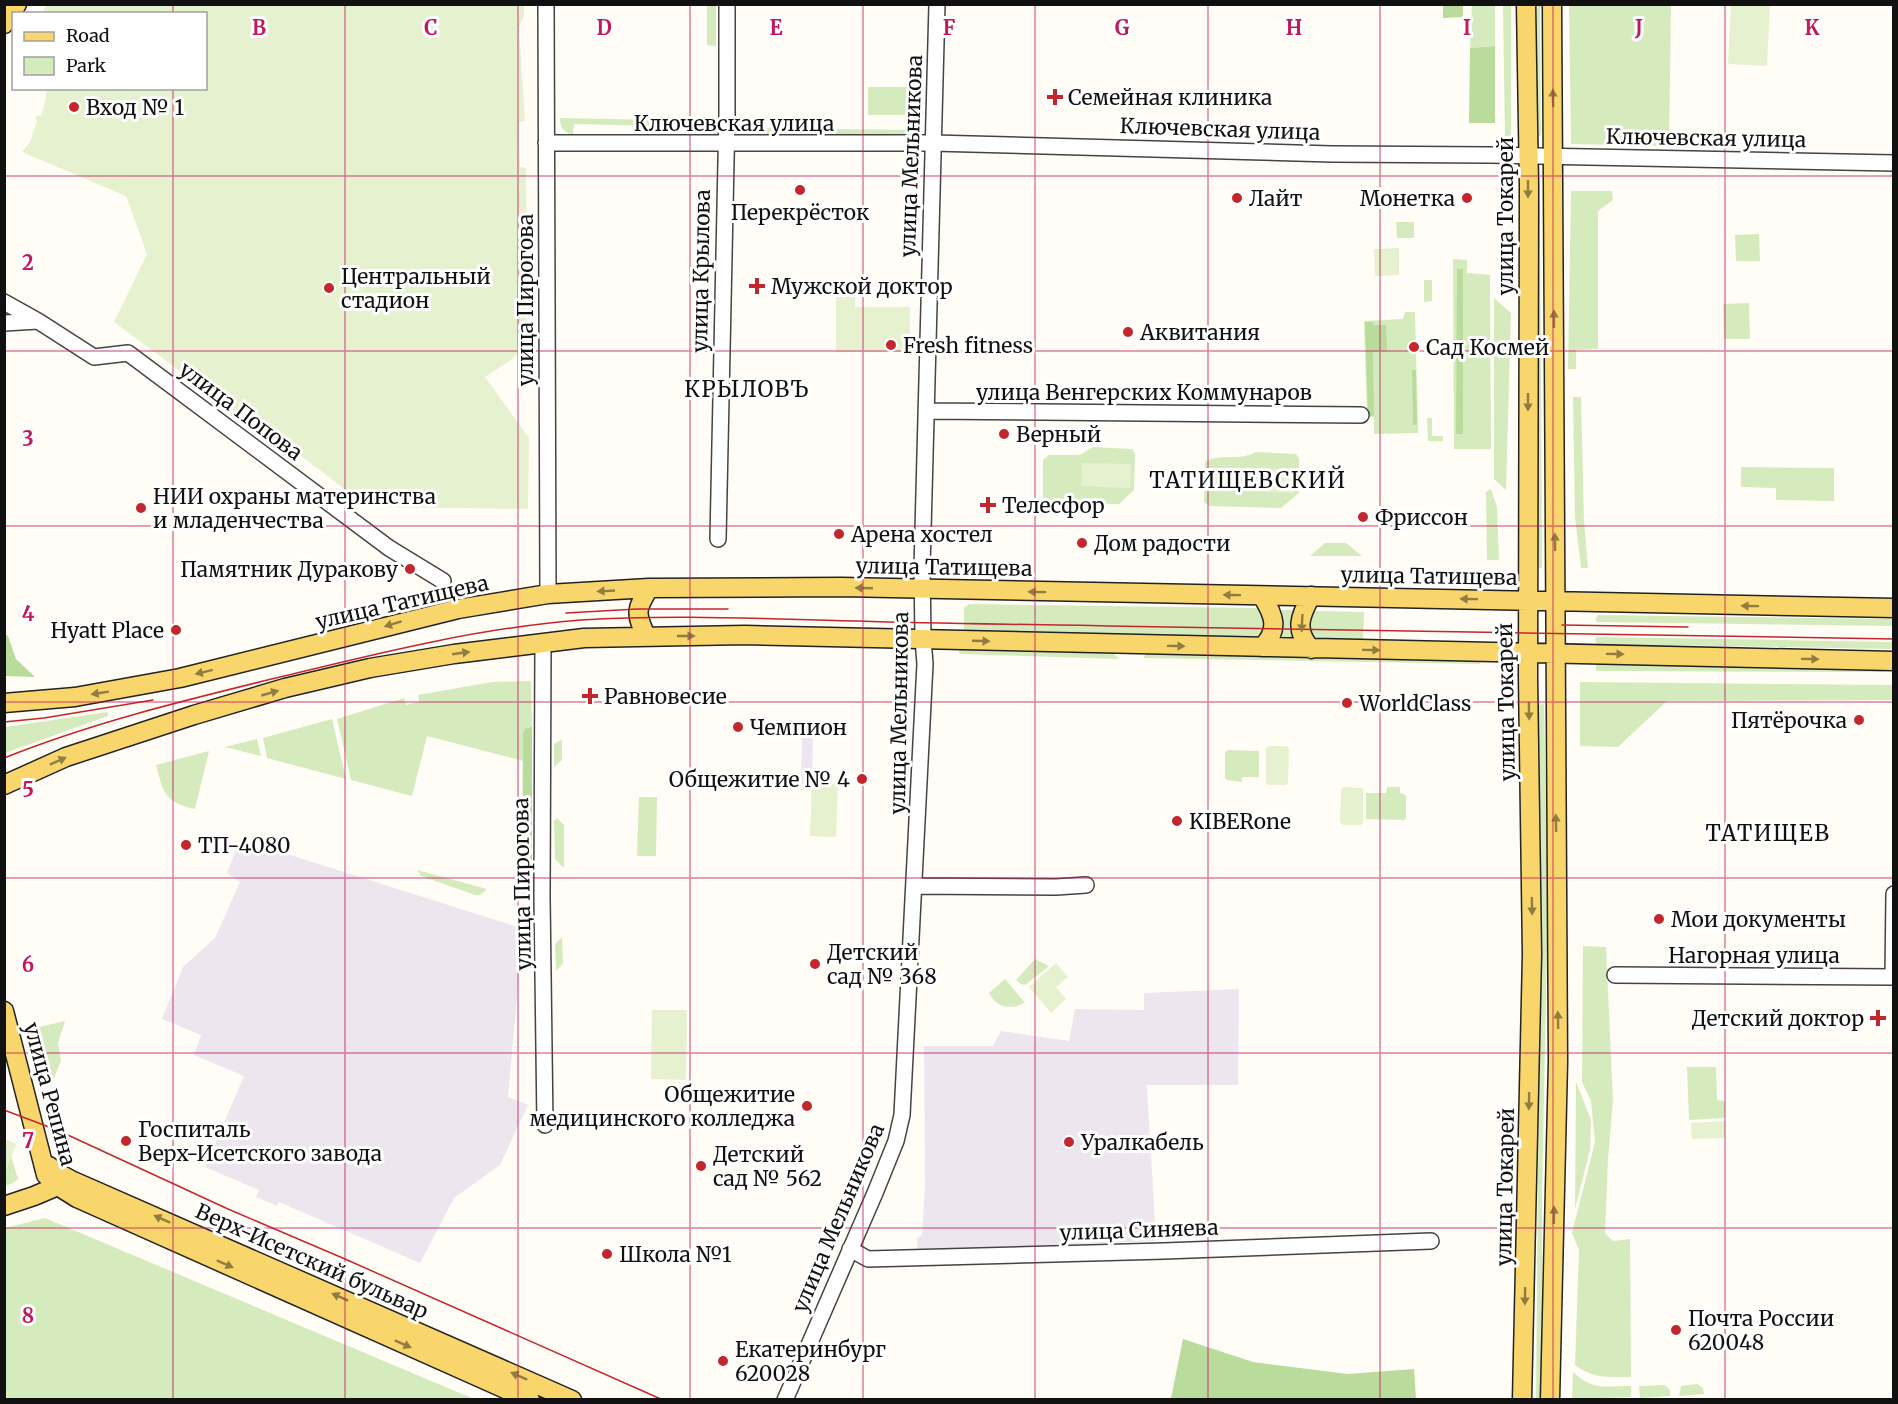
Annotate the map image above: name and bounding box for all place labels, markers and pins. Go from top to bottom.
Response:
place label: Семейная клиника [1068,84,1272,111]
marker: Семейная клиника [1046,88,1064,106]
place label: Вход № 1 [86,94,184,121]
marker: Вход № 1 [67,100,81,114]
marker: Перекрёсток [793,183,807,197]
place label: Лайт [1249,185,1303,212]
place label: Монетка [1360,185,1455,212]
marker: Лайт [1230,191,1244,205]
marker: Монетка [1460,191,1474,205]
place label: Перекрёсток [731,199,869,226]
place label: Центральный стадион [341,263,491,314]
place label: Мужской доктор [771,273,953,300]
marker: Мужской доктор [748,277,766,295]
marker: Центральный стадион [322,281,336,295]
place label: Аквитания [1139,319,1260,346]
marker: Аквитания [1121,325,1135,339]
place label: Fresh fitness [903,332,1033,359]
place label: Сад Космей [1426,334,1549,361]
marker: Fresh fitness [884,338,898,352]
marker: Сад Космей [1407,340,1421,354]
place label: Верный [1016,421,1101,448]
marker: Верный [997,427,1011,441]
place label: НИИ охраны материнства и младенчества [153,483,436,534]
place label: Телесфор [1002,492,1105,519]
marker: Телесфор [979,496,997,514]
marker: НИИ охраны материнства и младенчества [134,501,148,515]
place label: Фриссон [1375,504,1468,531]
marker: Фриссон [1356,510,1370,524]
place label: Арена хостел [850,521,993,548]
marker: Арена хостел [832,527,846,541]
place label: Дом радости [1094,530,1230,557]
marker: Дом радости [1075,536,1089,550]
place label: Памятник Дуракову [180,556,399,583]
marker: Памятник Дуракову [403,562,417,576]
place label: Hyatt Place [51,617,164,644]
marker: Hyatt Place [169,623,183,637]
place label: Равновесие [604,683,727,710]
marker: Равновесие [581,687,599,705]
place label: WorldClass [1358,690,1471,717]
marker: WorldClass [1340,696,1354,710]
place label: Пятёрочка [1731,707,1847,734]
marker: Пятёрочка [1852,713,1866,727]
place label: Чемпион [750,714,847,741]
marker: Чемпион [731,720,745,734]
place label: Общежитие № 4 [669,766,850,793]
marker: Общежитие № 4 [855,772,869,786]
place label: KIBERone [1189,808,1291,835]
marker: KIBERone [1170,814,1184,828]
place label: ТП-4080 [198,832,291,859]
marker: ТП-4080 [179,838,193,852]
place label: Мои документы [1671,906,1846,933]
marker: Мои документы [1652,912,1666,926]
place label: Детский сад № 368 [827,939,937,990]
marker: Детский сад № 368 [808,957,822,971]
place label: Детский доктор [1692,1005,1864,1032]
marker: Детский доктор [1869,1009,1887,1027]
place label: Общежитие медицинского колледжа [529,1081,795,1132]
marker: Общежитие медицинского колледжа [800,1099,814,1113]
place label: Госпиталь Верх-Исетского завода [138,1116,382,1167]
place label: Уралкабель [1080,1129,1204,1156]
marker: Госпиталь Верх-Исетского завода [119,1134,133,1148]
marker: Уралкабель [1062,1135,1076,1149]
place label: Детский сад № 562 [713,1141,822,1192]
marker: Детский сад № 562 [694,1159,708,1173]
place label: Школа №1 [619,1241,732,1268]
marker: Школа №1 [600,1247,614,1261]
place label: Почта России 620048 [1688,1305,1834,1356]
marker: Почта России 620048 [1669,1323,1683,1337]
place label: Екатеринбург 620028 [735,1336,886,1387]
marker: Екатеринбург 620028 [716,1354,730,1368]

